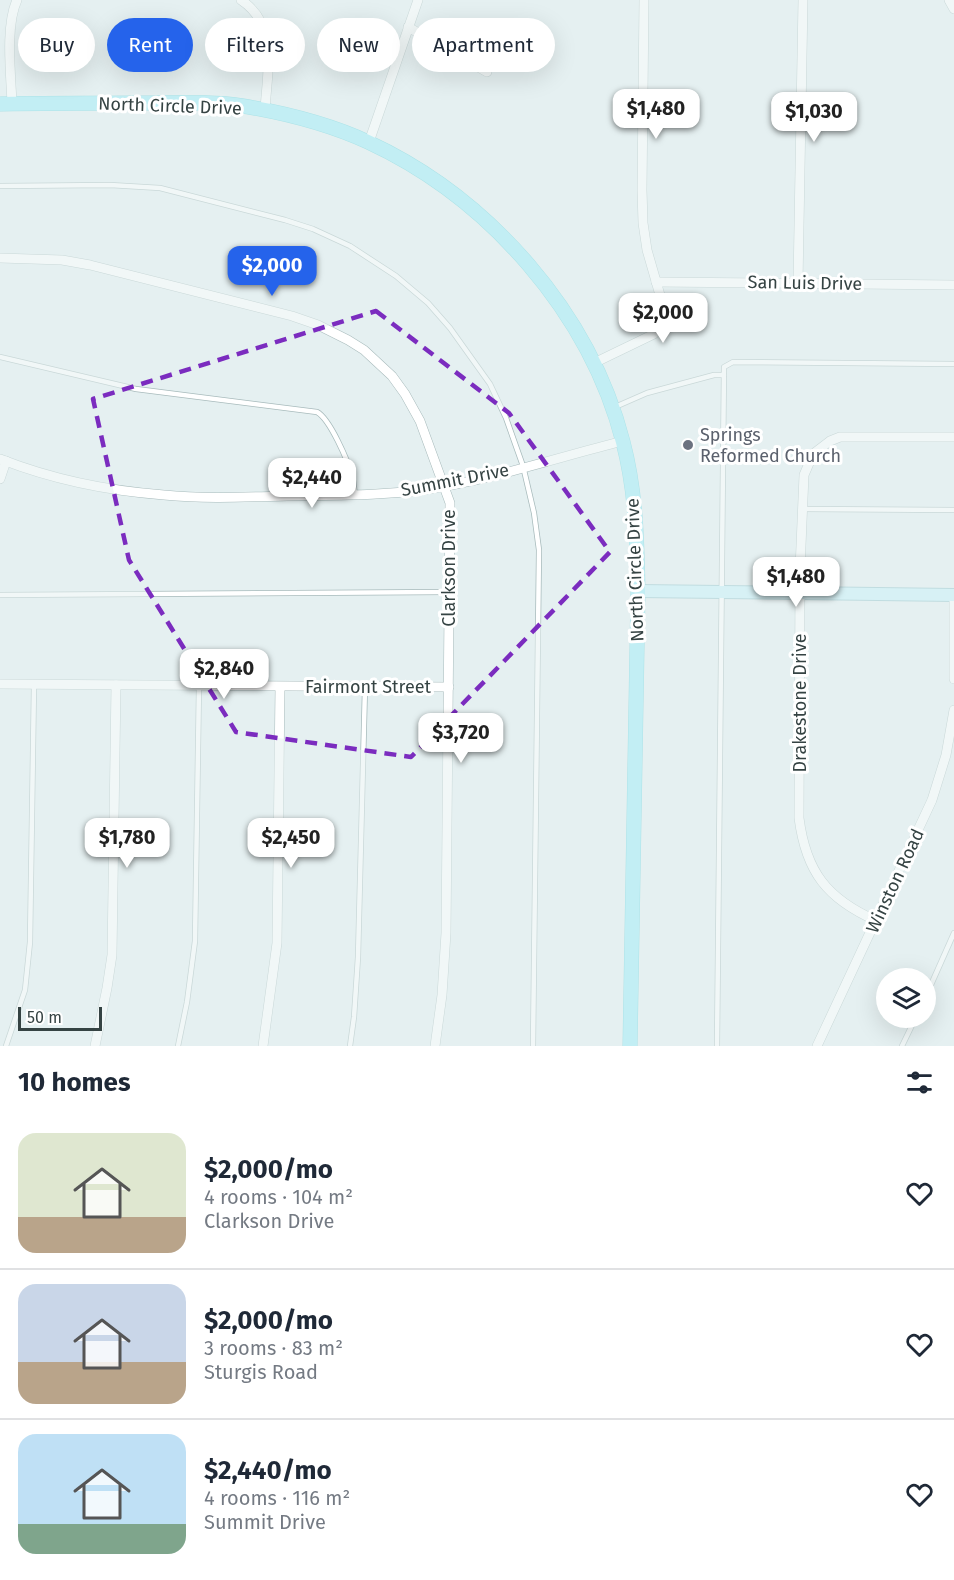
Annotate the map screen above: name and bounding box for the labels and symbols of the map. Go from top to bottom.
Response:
pin: $1,480 [607,89,705,140]
street label: North Circle Drive [98,92,242,120]
pin: $1,030 [765,92,863,143]
pin: $2,000 [223,246,321,297]
street label: San Luis Drive [748,271,862,295]
pin: $2,000 [614,293,712,344]
place label: Springs Reformed Church [700,424,841,467]
marker: Springs Reformed Church [681,438,695,452]
pin: $2,440 [263,458,361,509]
street label: Summit Drive [399,459,511,501]
street label: North Circle Drive [621,498,649,642]
street label: Clarkson Drive [438,509,460,627]
pin: $1,480 [747,557,845,608]
street label: Drakestone Drive [789,633,811,773]
pin: $2,840 [175,649,273,700]
street label: Fairmont Street [305,676,432,698]
pin: $3,720 [412,713,510,764]
pin: $1,780 [78,818,176,869]
pin: $2,450 [242,818,340,869]
street label: Winston Road [861,825,929,937]
scale bar [18,1004,102,1032]

